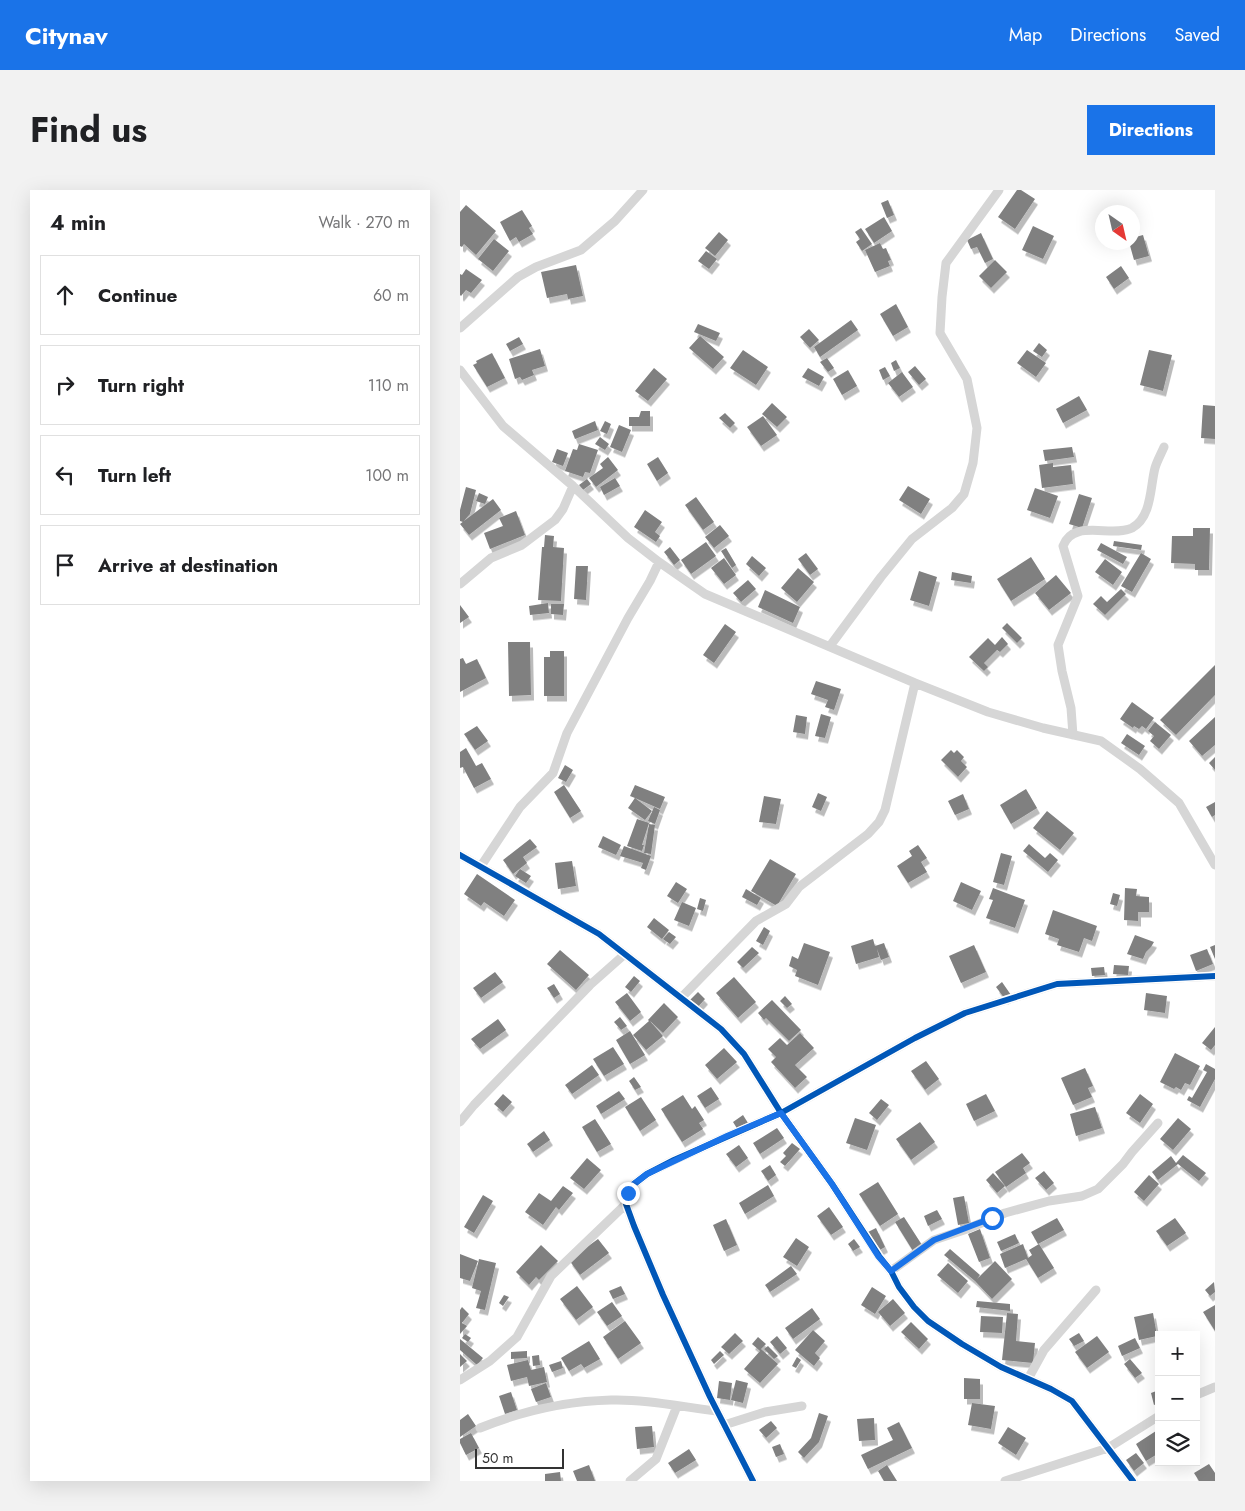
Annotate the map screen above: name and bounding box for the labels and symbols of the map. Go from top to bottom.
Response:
north arrow [1095,205,1140,250]
route end [617,1182,640,1205]
route start [981,1207,1004,1230]
scale bar [475,1446,564,1469]

